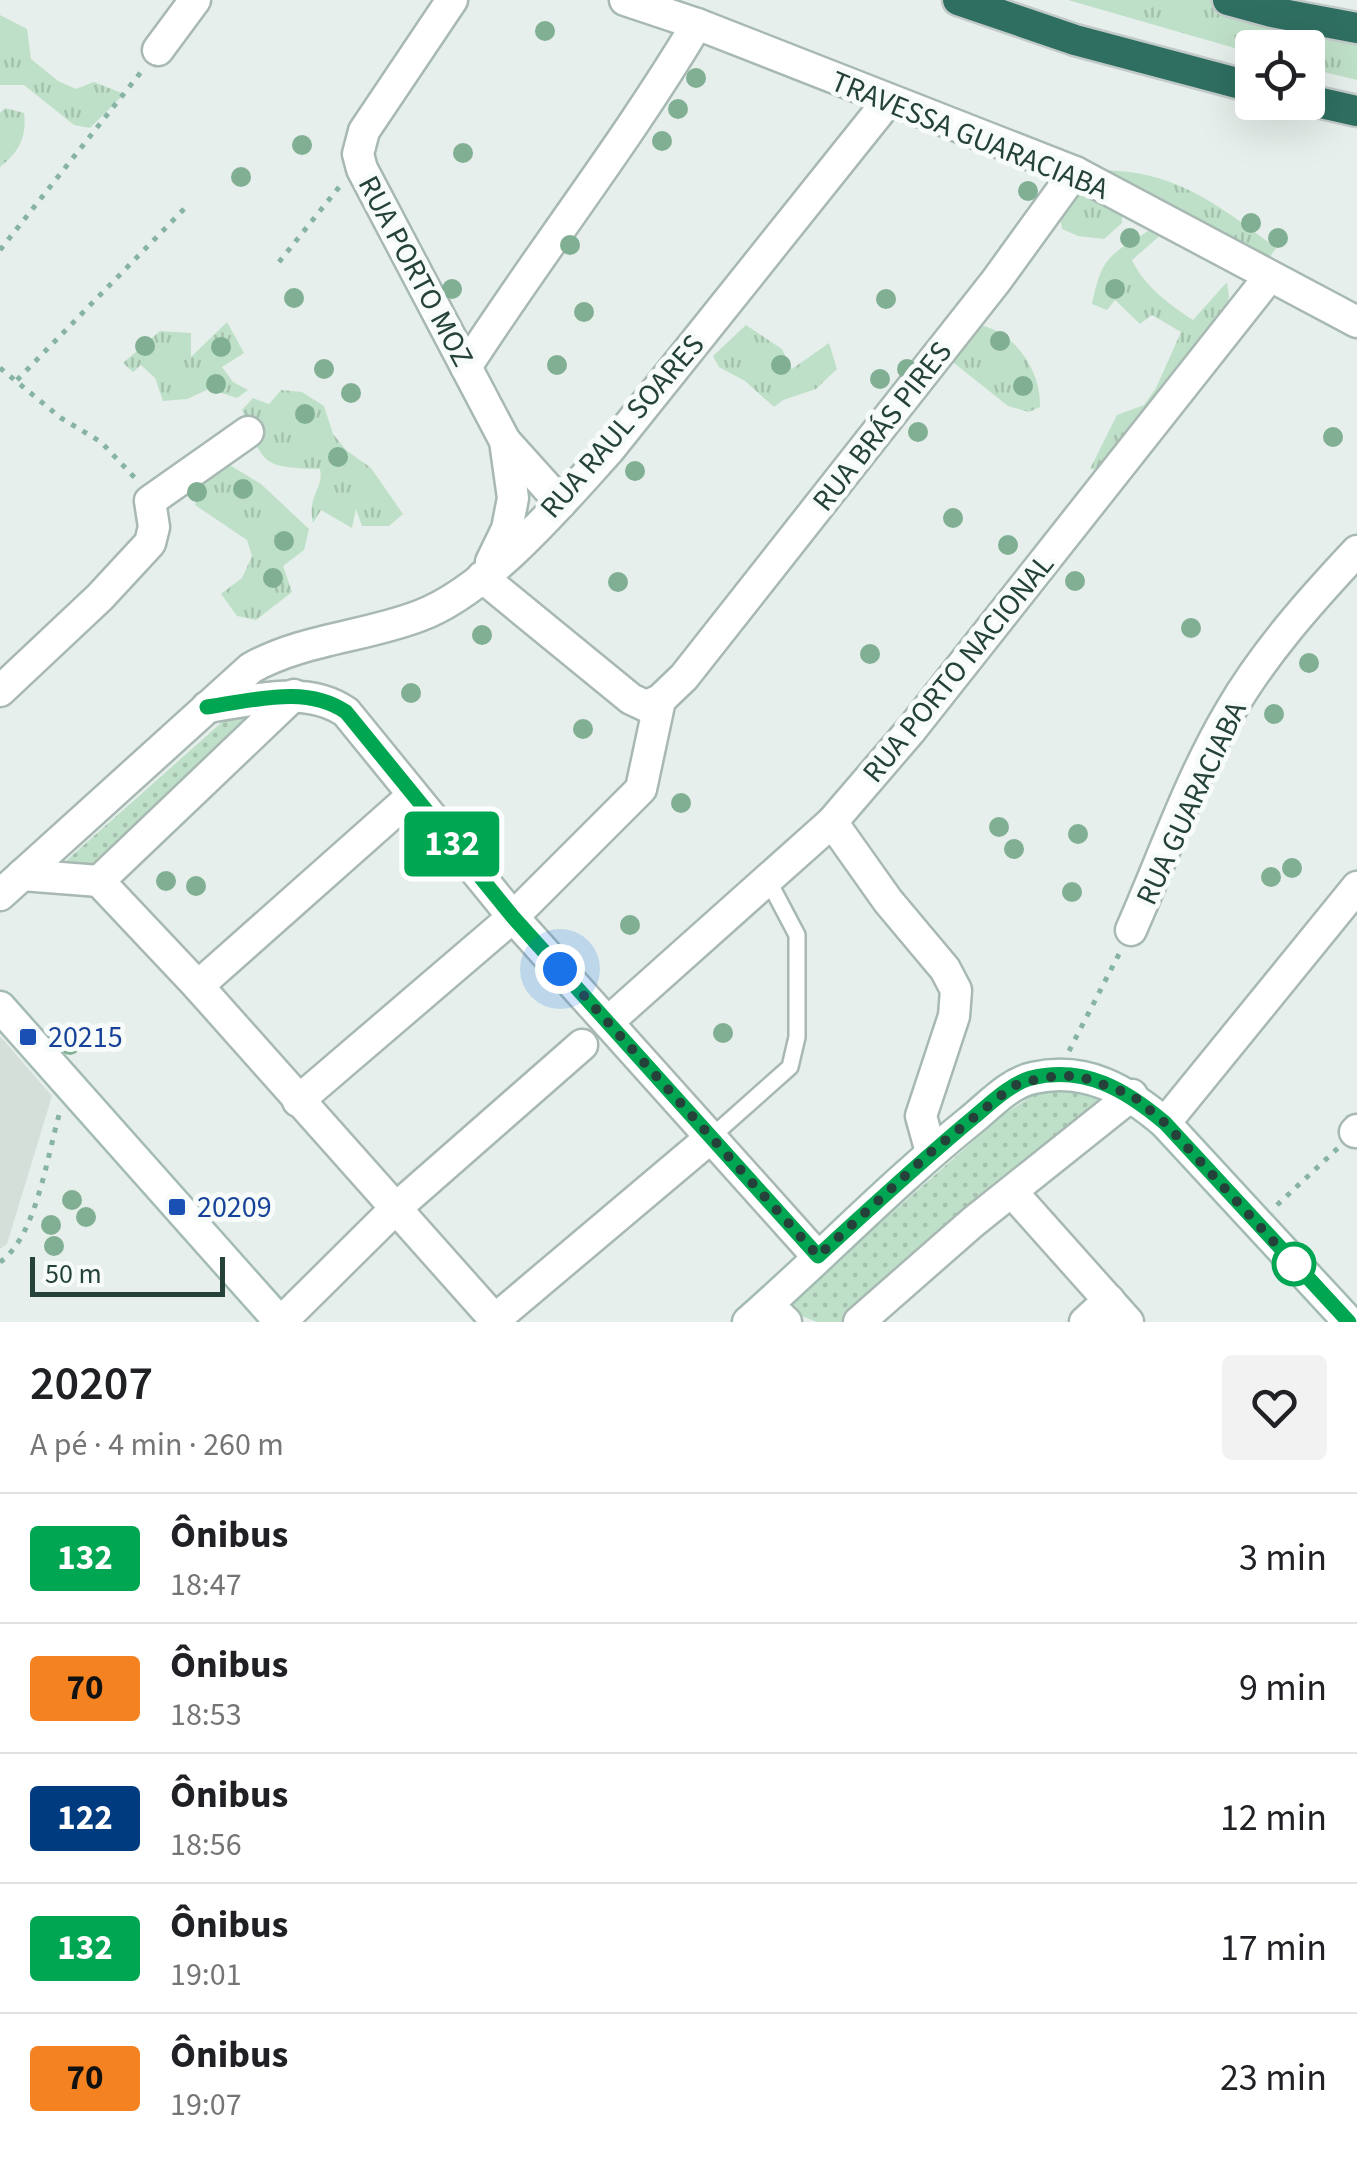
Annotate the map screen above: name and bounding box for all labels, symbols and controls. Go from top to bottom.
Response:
map controls [1235,30,1325,120]
button: locate [1235,30,1325,120]
street label: TRAVESSA GUARACIABA [825,60,1116,211]
street label: RUA PORTO MOZ [347,168,484,374]
street label: RUA RAUL SOARES [530,325,715,528]
street label: RUA BRÁS PIRES [802,332,962,520]
street label: RUA PORTO NACIONAL [852,545,1064,792]
street label: RUA GUARACIABA [1125,694,1258,912]
line badge: 132 [394,812,510,876]
text: 132 [424,819,480,869]
your location [535,944,585,994]
place label: 20215 [48,1016,123,1059]
marker: 20215 [17,1026,39,1048]
place label: 20209 [197,1186,272,1229]
marker: 20209 [166,1196,188,1218]
unlabelled marker [1273,1243,1315,1285]
scale bar [30,1252,225,1296]
text: 50 m [45,1254,102,1294]
text: 20207 [30,1350,153,1418]
button: heart [1222,1355,1327,1460]
text: A pé · 4 min · 260 m [30,1422,284,1468]
text: Ônibus [170,1508,288,1562]
text: 3 min [1239,1531,1327,1585]
text: 132 [57,1533,113,1583]
text: 18:47 [170,1562,242,1608]
text: Ônibus [170,1638,288,1692]
text: 9 min [1239,1661,1327,1715]
text: 70 [67,1663,103,1713]
text: 18:53 [170,1692,242,1738]
text: Ônibus [170,1768,288,1822]
text: 12 min [1220,1791,1327,1845]
text: 122 [57,1793,113,1843]
text: 18:56 [170,1822,242,1868]
text: Ônibus [170,1898,288,1952]
text: 17 min [1220,1921,1327,1975]
text: 132 [57,1923,113,1973]
text: 19:01 [170,1952,242,1998]
text: Ônibus [170,2028,288,2082]
text: 23 min [1220,2051,1327,2105]
text: 70 [67,2053,103,2103]
text: 19:07 [170,2082,242,2128]

